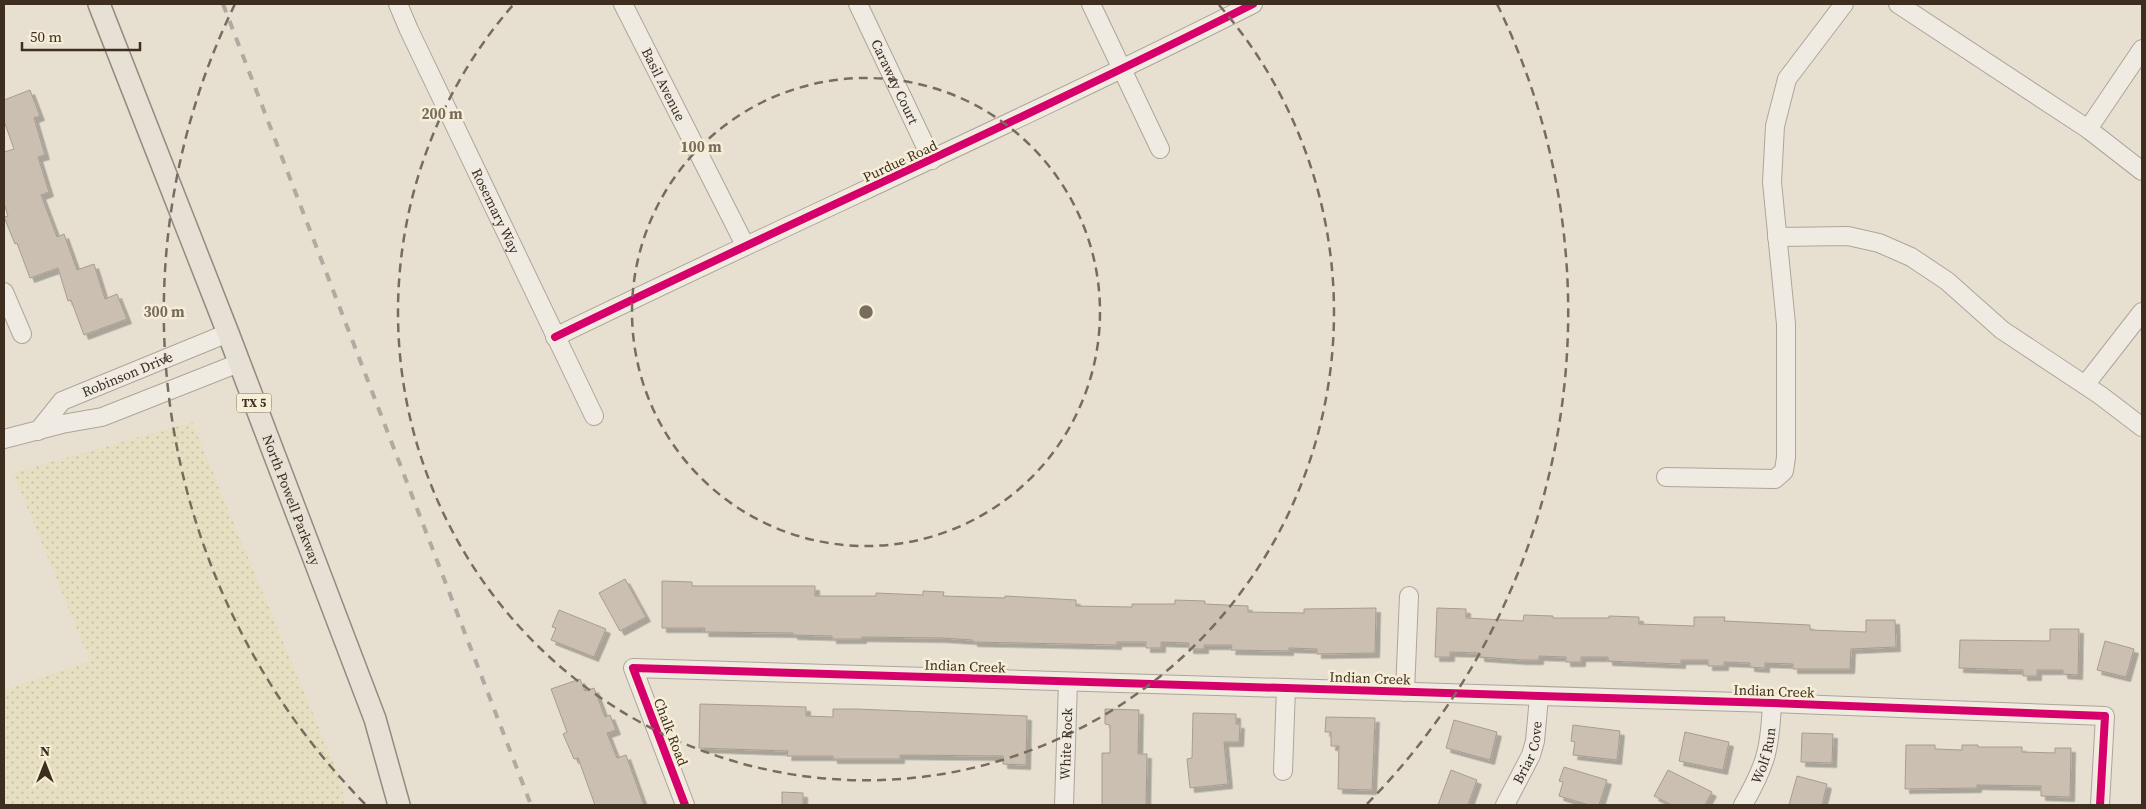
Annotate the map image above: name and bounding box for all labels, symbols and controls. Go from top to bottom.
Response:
scale bar [22,20,140,52]
text: 50 m [30,26,62,47]
street label: Caraway Court [866,36,924,128]
street label: Basil Avenue [637,44,691,124]
text: 200 m [421,103,463,124]
street label: Purdue Road [859,135,941,187]
text: 100 m [680,136,722,157]
street label: Rosemary Way [467,165,525,258]
text: 300 m [143,301,185,322]
centre of rings [857,303,875,321]
street label: Robinson Drive [79,347,176,402]
road number: TX 5 [236,393,272,412]
street label: North Powell Parkway [258,432,326,569]
street label: Indian Creek [924,655,1006,677]
street label: Indian Creek [1329,667,1411,689]
street label: Indian Creek [1733,680,1815,702]
street label: Chalk Road [649,695,693,769]
street label: White Rock [1055,707,1077,780]
street label: Briar Cove [1508,720,1547,787]
street label: Wolf Run [1746,726,1780,787]
north arrow [20,739,70,789]
text: N [40,741,50,761]

